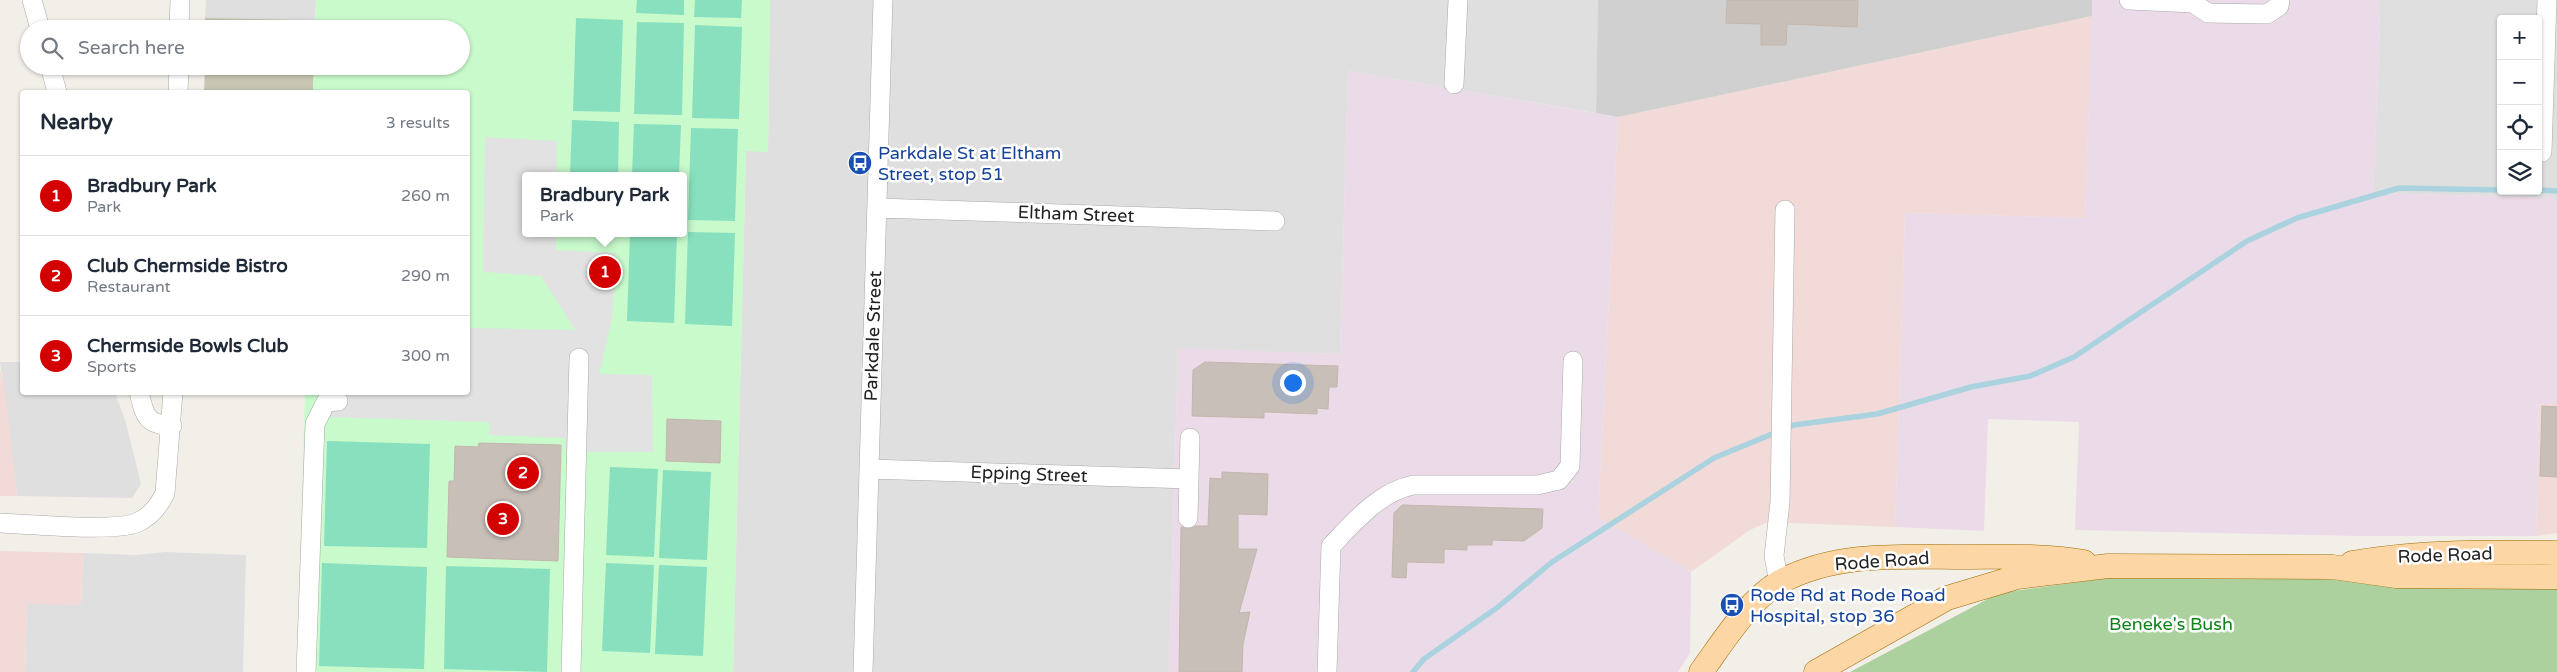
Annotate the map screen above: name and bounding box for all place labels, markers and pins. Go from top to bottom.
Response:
place label: Parkdale St at Eltham Street, stop 51 [878,142,1061,185]
bus stop icon: Parkdale St at Eltham Street, stop 51 [847,150,873,176]
pin: 1 [589,253,621,291]
pin: 2 [507,454,539,492]
pin: 3 [487,500,519,538]
place label: Rode Rd at Rode Road Hospital, stop 36 [1750,584,1946,627]
bus stop icon: Rode Rd at Rode Road Hospital, stop 36 [1719,592,1745,618]

